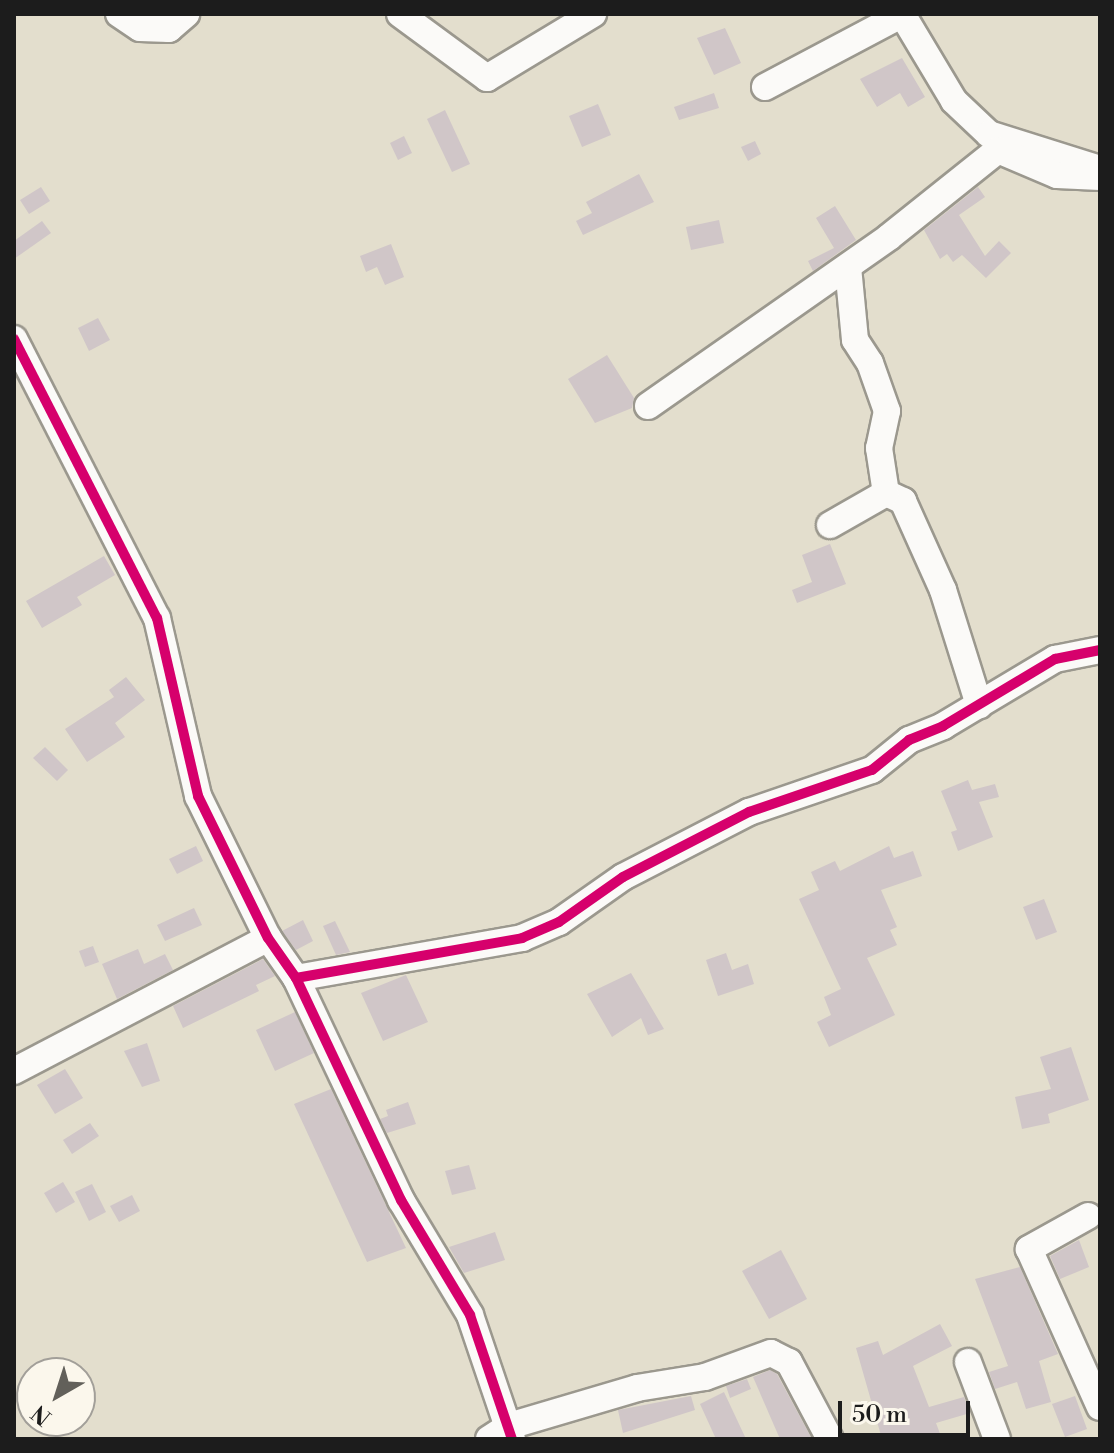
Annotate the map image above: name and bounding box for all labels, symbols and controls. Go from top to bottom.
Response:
north arrow [16,1357,96,1437]
scale bar [842,1385,974,1435]
text: N [27,1399,57,1430]
text: 50 m [852,1400,907,1430]

